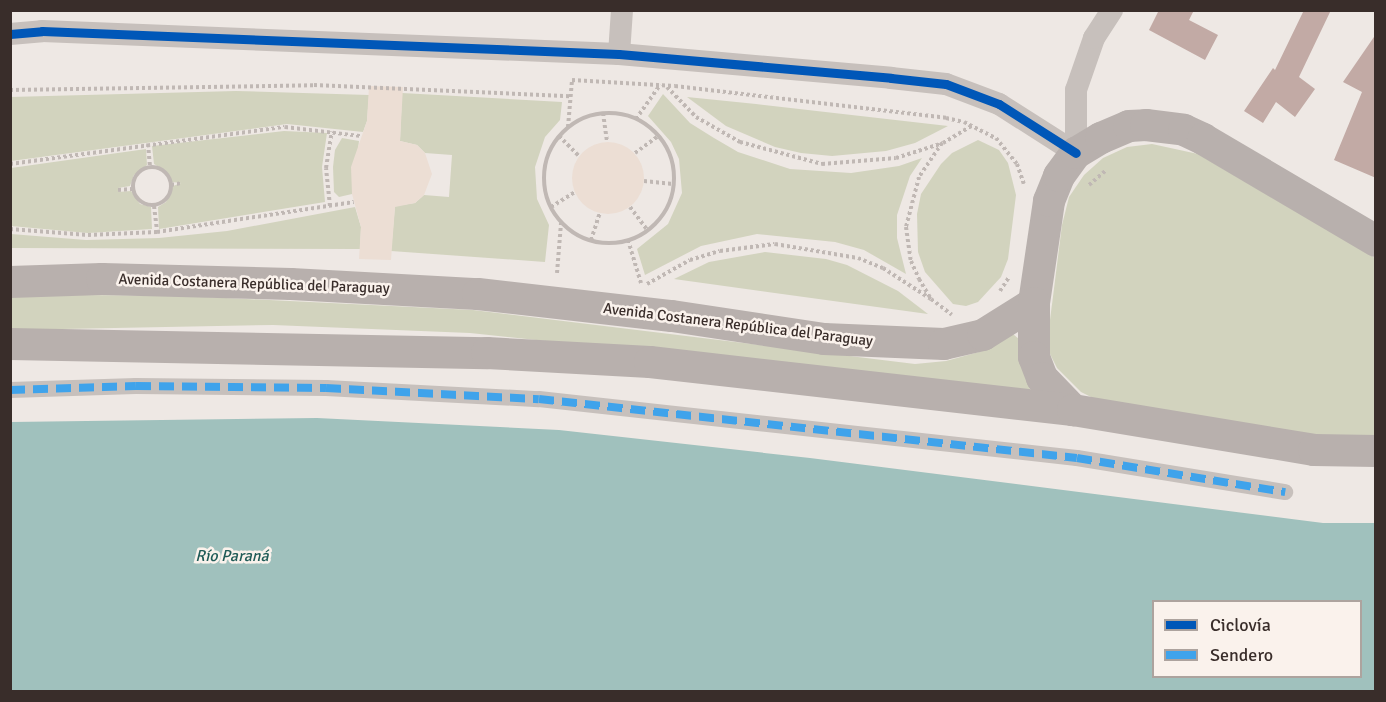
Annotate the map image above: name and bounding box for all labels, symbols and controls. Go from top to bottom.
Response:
street label: Avenida Costanera República del Paraguay [118,270,390,298]
street label: Avenida Costanera República del Paraguay [602,300,874,350]
water label: Río Paraná [195,546,269,566]
legend [1152,600,1362,678]
text: Ciclovía [1210,614,1271,636]
text: Sendero [1210,644,1273,666]

